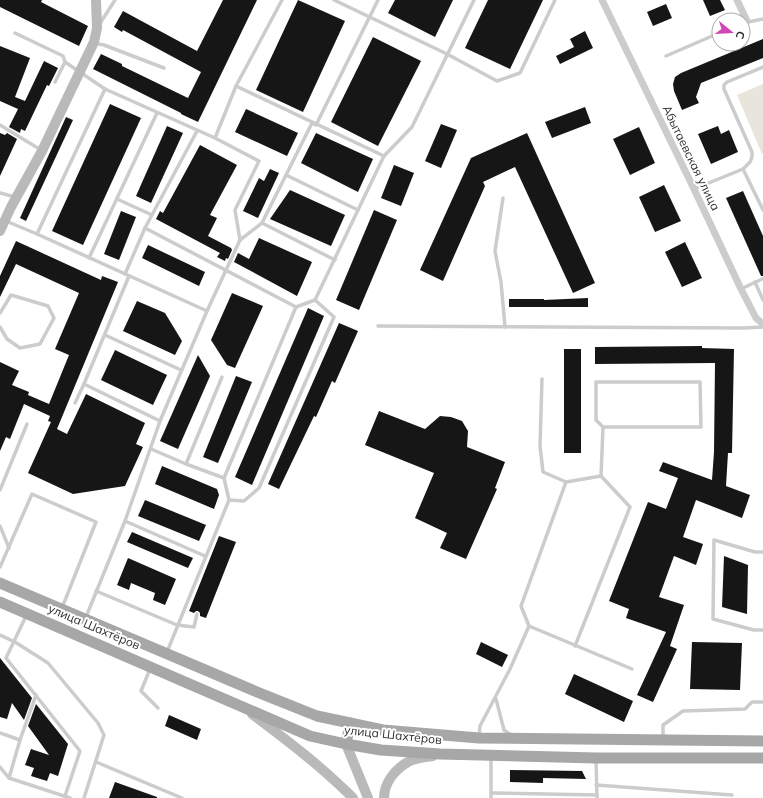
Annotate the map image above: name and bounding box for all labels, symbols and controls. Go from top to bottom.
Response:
north arrow [711,12,751,52]
text: С [733,29,748,41]
street label: Абытаевская улица [659,103,723,213]
street label: улица Шахтёров [46,600,143,653]
street label: улица Шахтёров [344,722,443,747]

